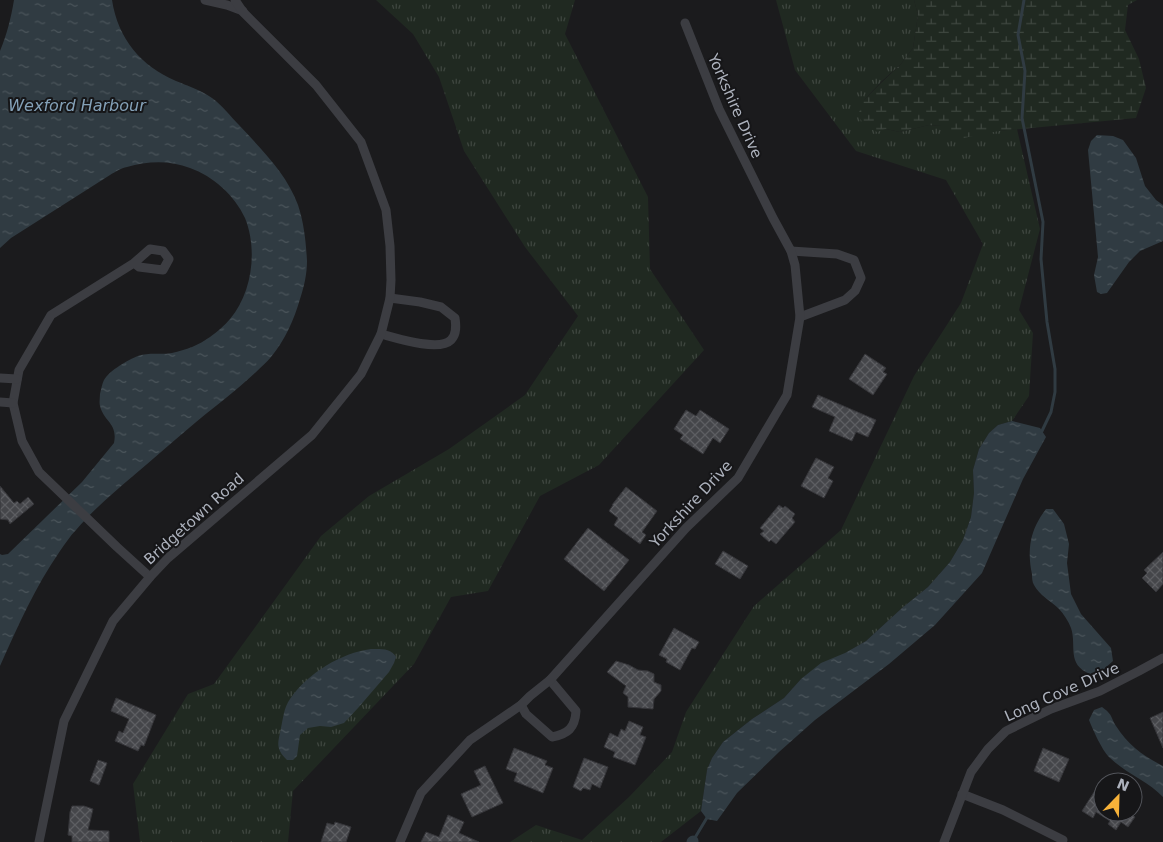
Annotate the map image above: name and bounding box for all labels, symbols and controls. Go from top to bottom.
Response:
street label: Yorkshire Drive [703,50,766,161]
water label: Wexford Harbour [8,96,147,115]
street label: Yorkshire Drive [645,457,736,552]
street label: Bridgetown Road [140,469,248,569]
street label: Long Cove Drive [1002,659,1122,725]
north arrow [1093,772,1143,822]
text: N [1115,775,1132,795]

